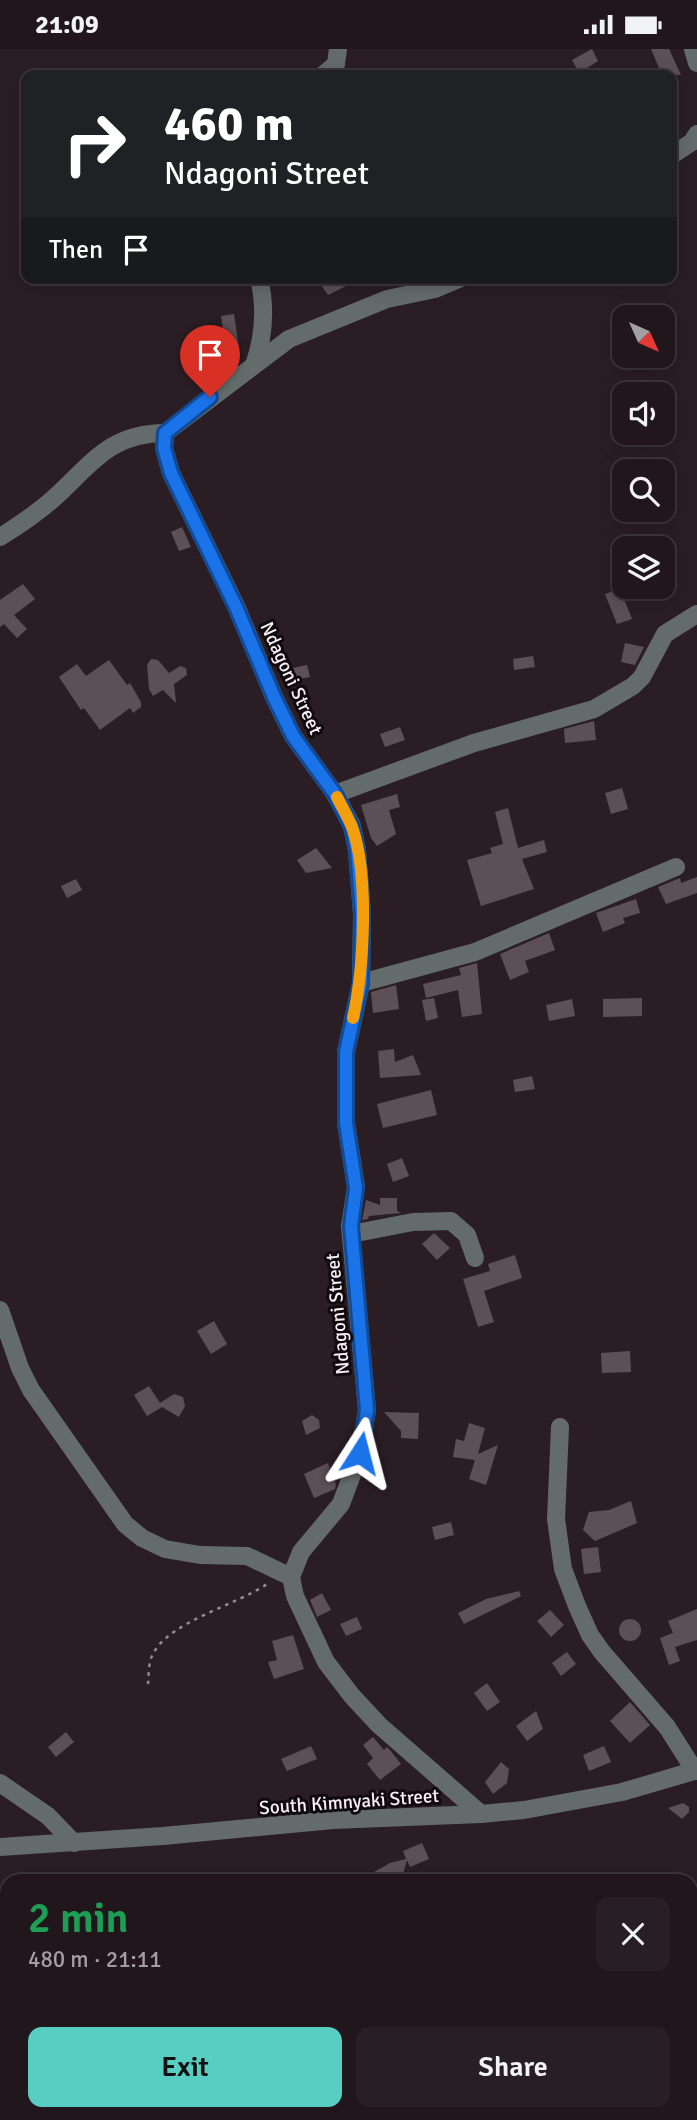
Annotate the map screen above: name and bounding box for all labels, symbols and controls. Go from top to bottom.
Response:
text: 21:09 [35,9,99,41]
text: 460 m [164,94,294,154]
icon: right [49,98,140,189]
text: Ndagoni Street [164,154,369,193]
icon: arrive [117,231,155,269]
text: Then [49,234,103,266]
north arrow [612,305,676,367]
map controls [612,305,675,599]
pin [180,325,240,397]
icon: arrive [191,336,229,374]
button: sound [612,382,675,445]
button: search [612,459,675,522]
button: layers [612,536,675,599]
street label: Ndagoni Street [255,618,328,739]
street label: Ndagoni Street [321,1252,355,1376]
position arrow [323,1416,397,1490]
street label: South Kimnyaki Street [258,1784,440,1820]
text: 2 min [28,1893,129,1944]
button: close [596,1897,670,1971]
text: 480 m · 21:11 [28,1945,162,1974]
button: Exit [28,2027,342,2107]
button: Share [356,2027,670,2107]

